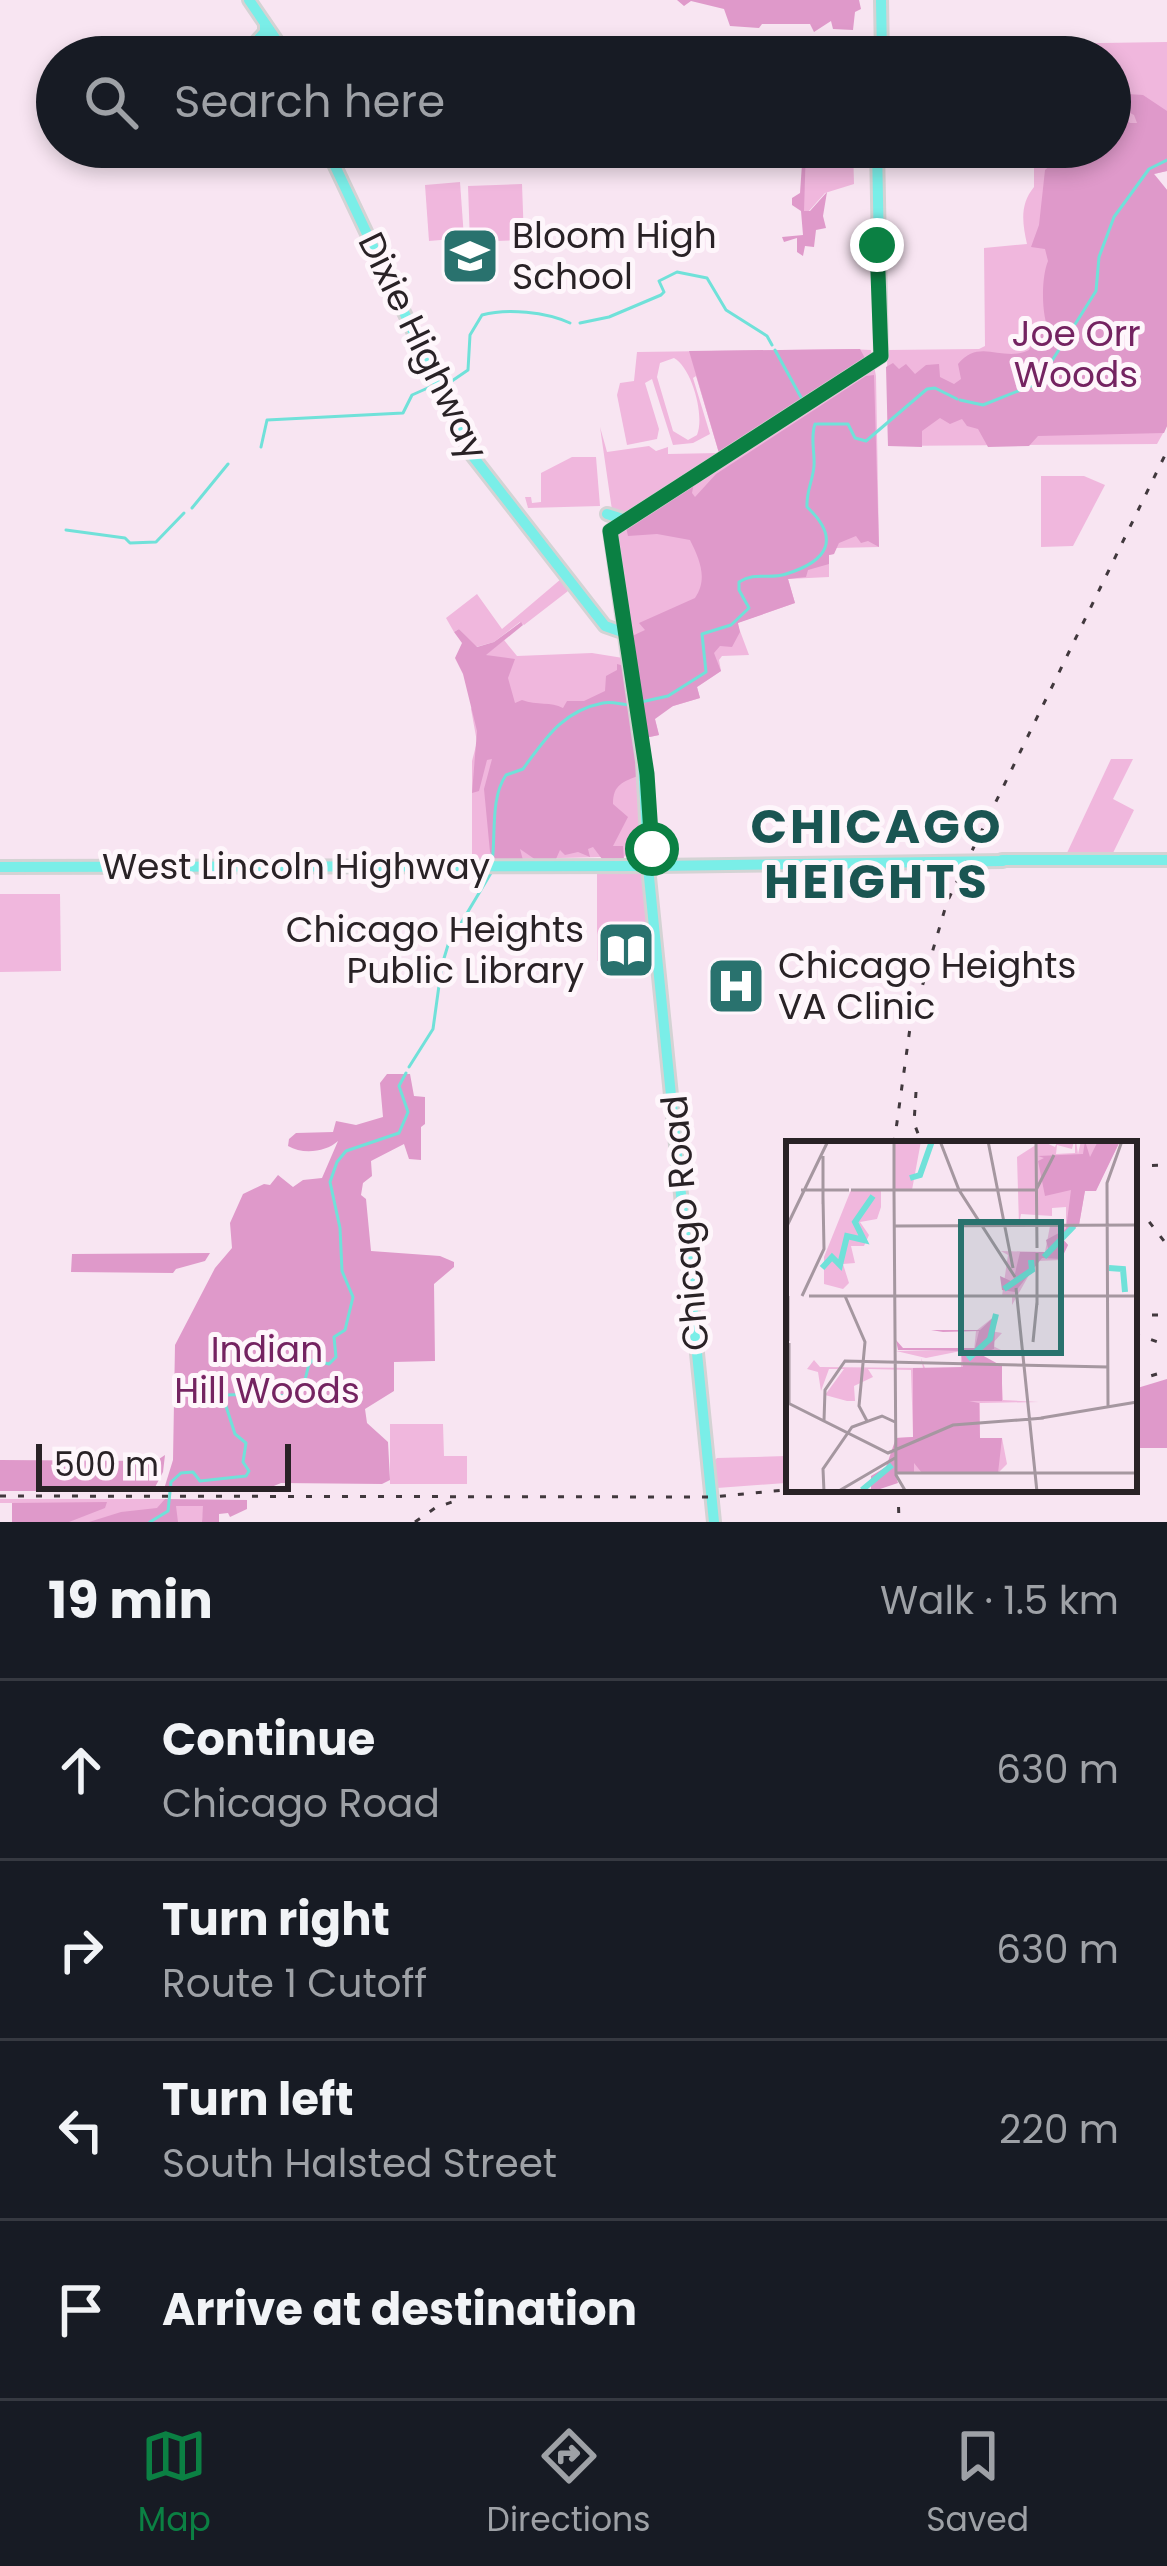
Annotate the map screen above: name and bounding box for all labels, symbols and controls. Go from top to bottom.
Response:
search box [36,36,1131,168]
icon: search [78,69,144,135]
text: Search here [174,70,445,133]
place label: Bloom High School [512,210,717,302]
route end [850,218,904,272]
street label: Dixie Highway [346,224,500,468]
school or university icon: Bloom High School [439,225,501,287]
park label: Joe Orr Woods [1011,308,1141,400]
district label: CHICAGO HEIGHTS [750,793,1004,915]
route start [625,822,679,876]
street label: West Lincoln Highway [102,841,490,892]
place label: Chicago Heights Public Library [286,904,584,996]
library icon: Chicago Heights Public Library [595,919,657,981]
place label: Chicago Heights VA Clinic [778,940,1076,1032]
hospital icon: Chicago Heights VA Clinic [705,955,767,1017]
street label: Chicago Road [648,1093,722,1353]
inset map [786,1141,1137,1492]
park label: Indian Hill Woods [174,1324,360,1416]
scale bar [36,1438,291,1491]
text: 500 m [54,1441,159,1488]
text: 19 min [48,1564,213,1636]
text: Walk · 1.5 km [880,1573,1119,1628]
text: Continue [162,1708,375,1771]
icon: ahead [48,1737,114,1803]
text: 630 m [996,1742,1119,1797]
text: Chicago Road [162,1776,440,1831]
text: Turn right [162,1888,390,1951]
icon: right [48,1917,114,1983]
text: 630 m [996,1922,1119,1977]
text: Route 1 Cutoff [162,1956,427,2011]
text: Turn left [162,2068,354,2131]
icon: left [48,2097,114,2163]
text: 220 m [999,2102,1119,2157]
text: South Halsted Street [162,2136,557,2191]
icon: arrive [48,2277,114,2343]
text: Arrive at destination [162,2278,637,2341]
tab: Map [138,2423,211,2545]
tab: Directions [487,2423,650,2545]
tab: Saved [926,2423,1029,2545]

